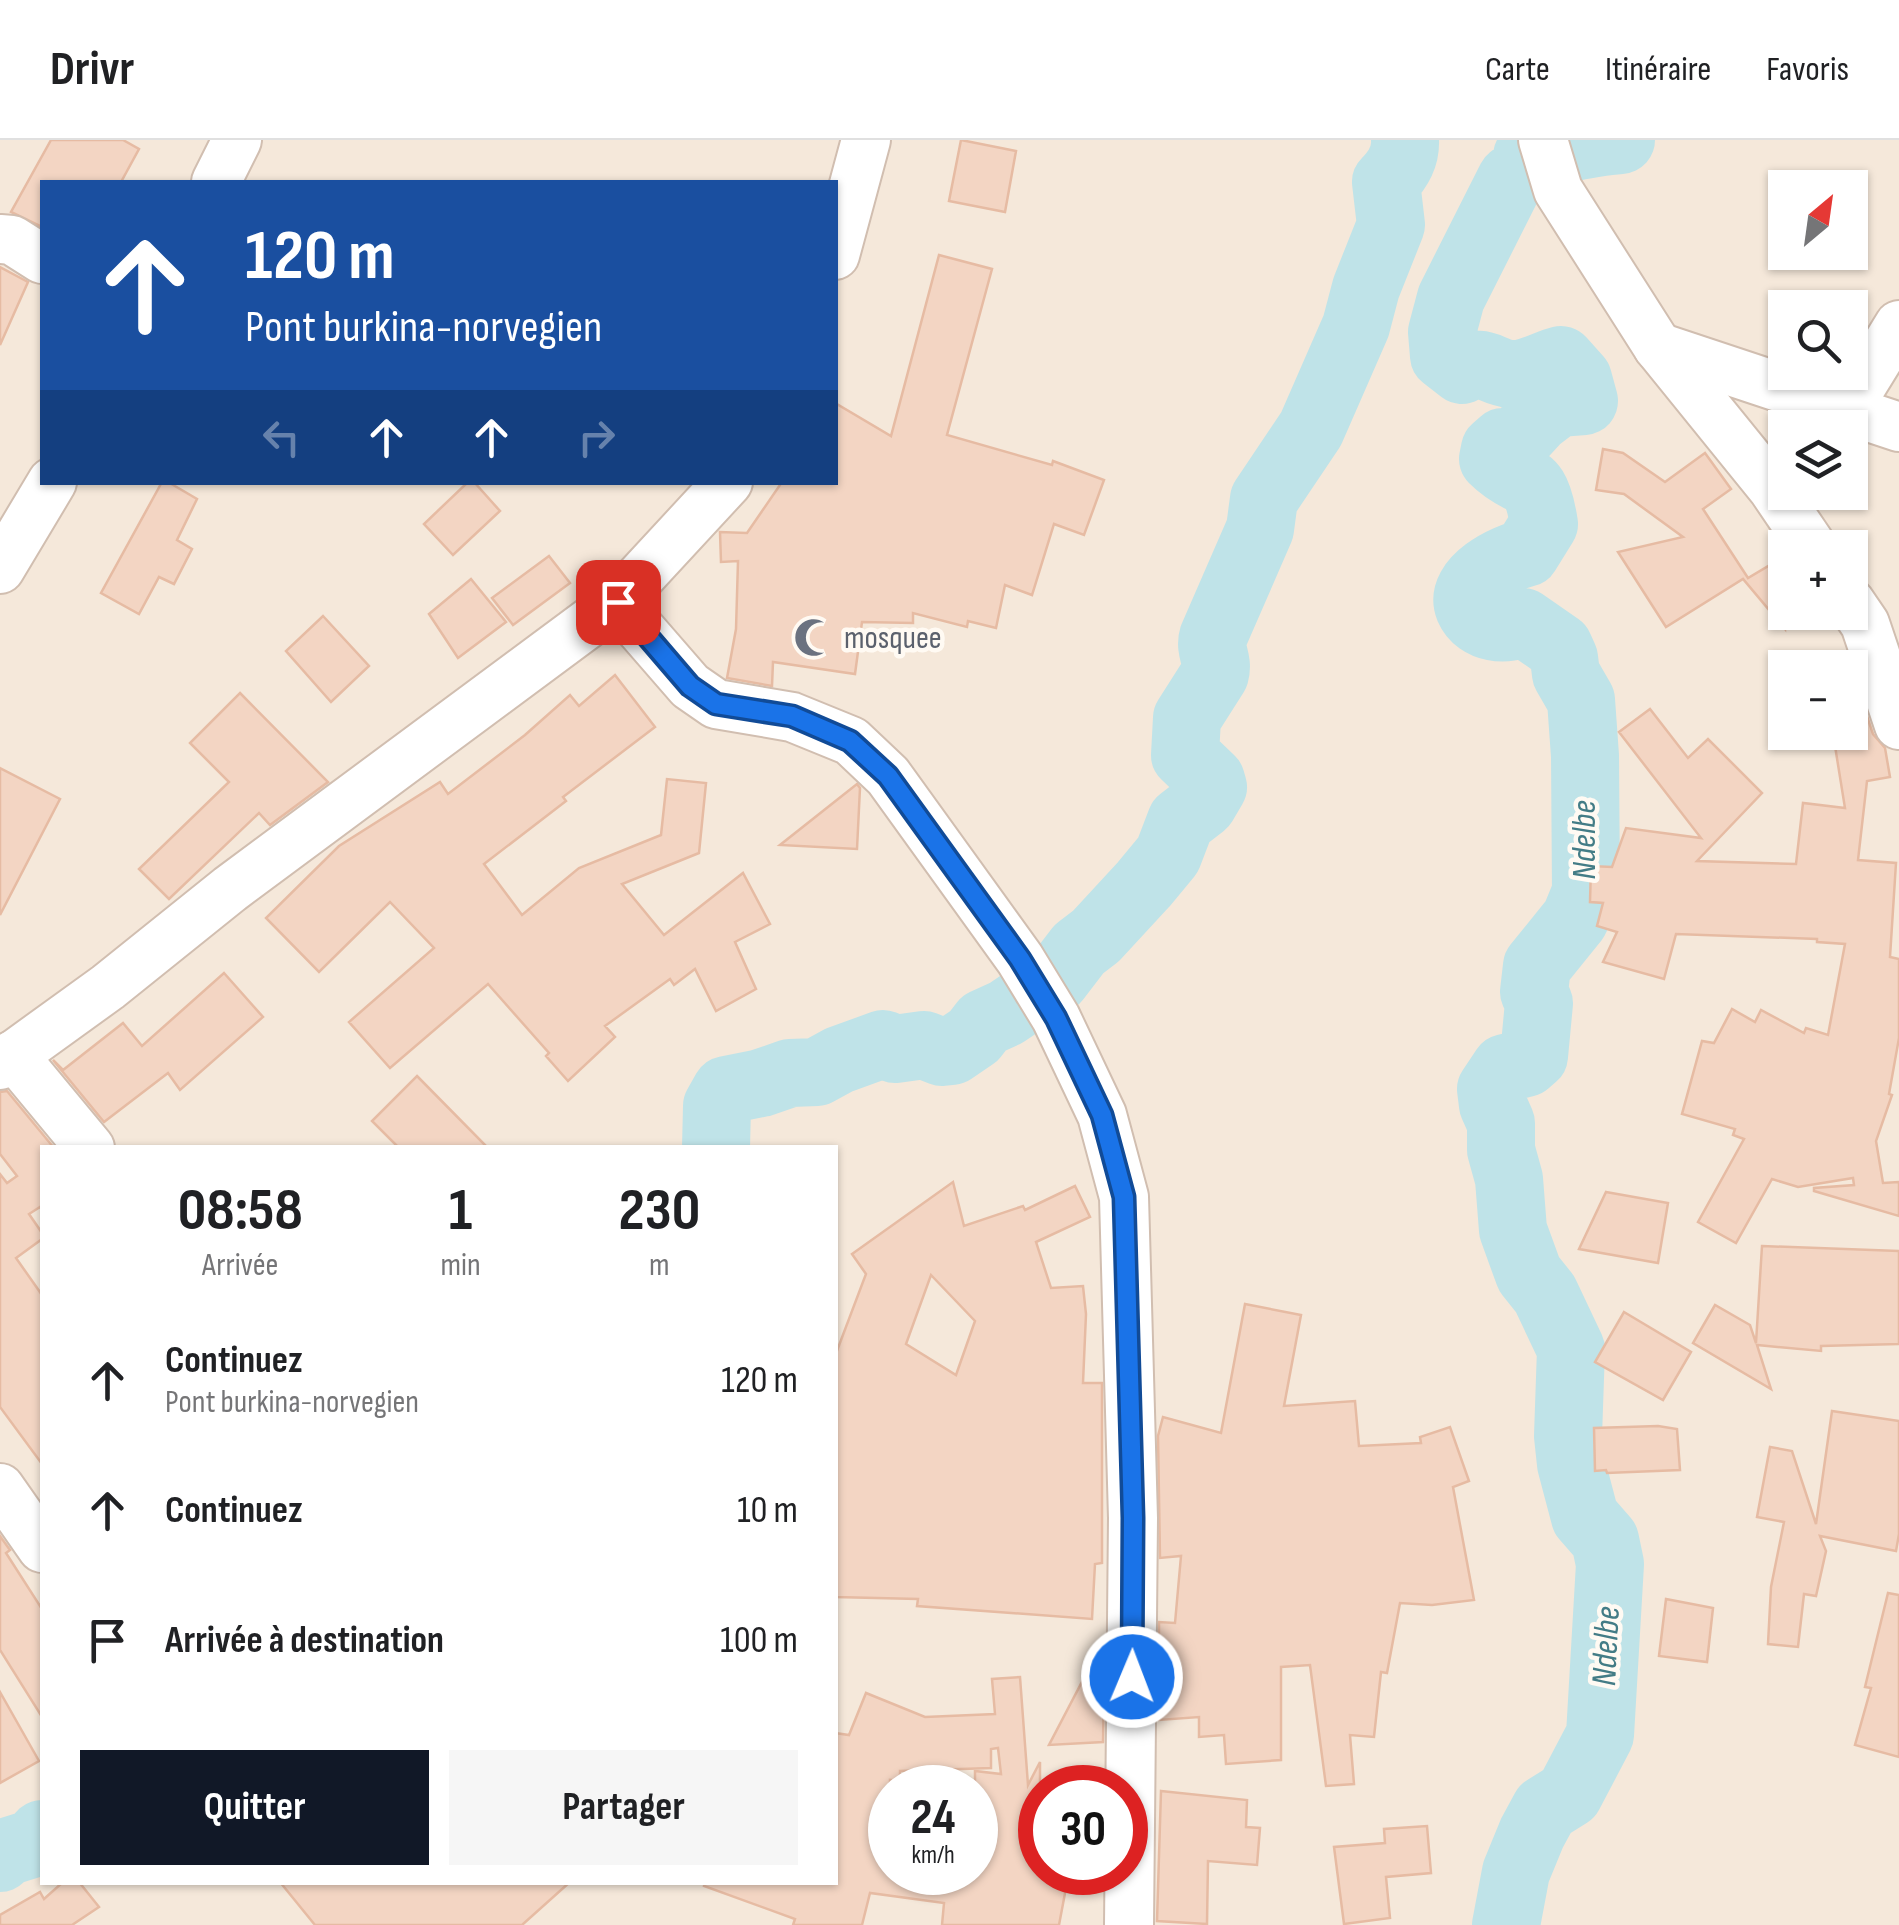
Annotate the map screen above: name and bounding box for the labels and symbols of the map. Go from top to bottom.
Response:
north arrow [1768,170,1868,270]
pin [576,560,661,645]
mosque icon: mosquee [793,616,835,658]
place label: mosquee [844,619,942,658]
water label: Ndelbe [1563,800,1606,880]
water label: Ndelbe [1583,1605,1630,1687]
position arrow [1080,1625,1184,1729]
speed limit sign: 30 [1018,1765,1148,1895]

